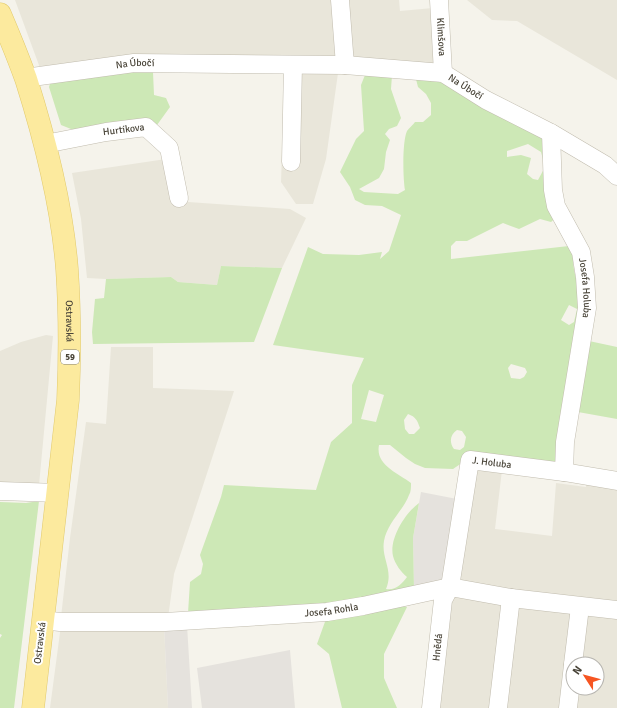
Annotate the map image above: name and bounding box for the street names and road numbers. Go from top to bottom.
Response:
street label: Klimšova [434,17,448,57]
street label: Na Úbočí [115,56,155,71]
street label: Na Úbočí [446,72,485,103]
street label: Hurtíkova [102,121,145,138]
street label: Josefa Holuba [576,257,593,319]
street label: Ostravská [63,300,75,342]
road number: 59 [61,350,79,364]
street label: J. Holuba [471,454,512,471]
street label: Josefa Rohla [304,601,359,619]
street label: Ostravská [31,621,49,665]
street label: Hnědá [430,633,445,662]

